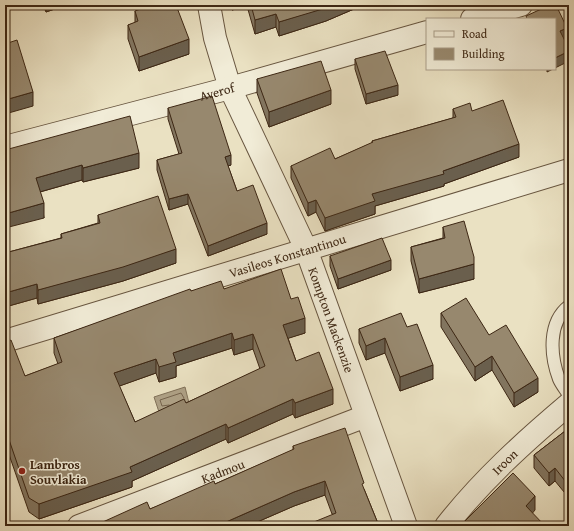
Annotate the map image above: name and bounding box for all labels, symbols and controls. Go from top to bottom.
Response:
legend [426,18,556,70]
text: Road [462,25,488,42]
text: Building [462,45,505,62]
street label: Averof [197,78,238,106]
street label: Vasileos Konstantinou [227,229,348,283]
street label: Kompton Mackenzie [303,264,359,375]
street label: Iroon [488,444,523,479]
street label: Kadmou [199,454,247,488]
place label: Lambros Souvlakia [30,455,87,489]
marker: Lambros Souvlakia [17,466,27,476]

